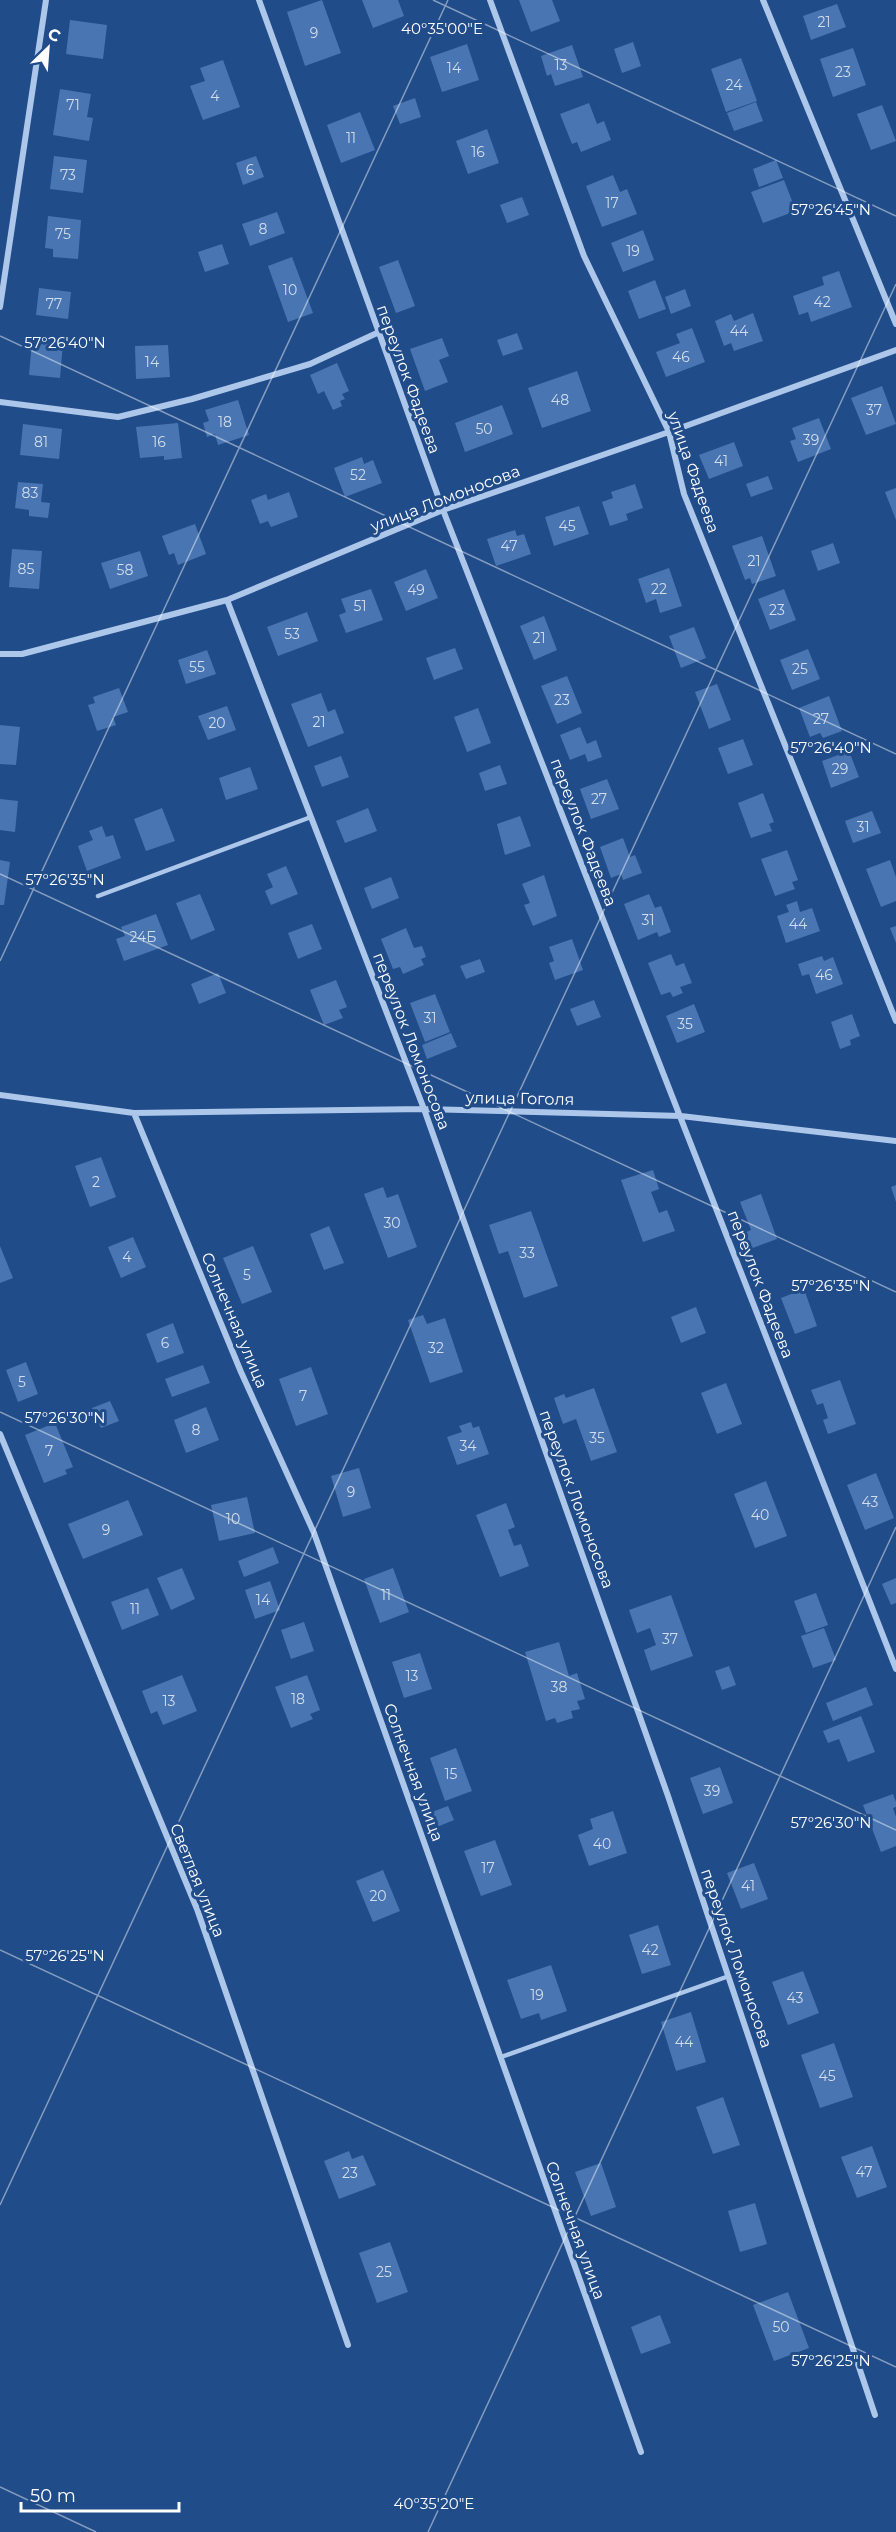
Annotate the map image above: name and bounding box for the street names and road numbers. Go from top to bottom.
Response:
street label: переулок Фадеева [373,302,444,456]
street label: улица Фадеева [663,408,723,535]
street label: улица Ломоносова [367,461,523,536]
street label: переулок Фадеева [547,756,621,909]
street label: переулок Ломоносова [369,950,454,1133]
street label: улица Гоголя [464,1088,575,1109]
street label: переулок Фадеева [724,1208,798,1361]
street label: Солнечная улица [197,1249,272,1391]
street label: переулок Ломоносова [535,1407,618,1591]
street label: Солнечная улица [380,1701,447,1844]
street label: Светлая улица [166,1821,229,1940]
street label: переулок Ломоносова [697,1866,776,2050]
street label: Солнечная улица [542,2159,609,2302]

